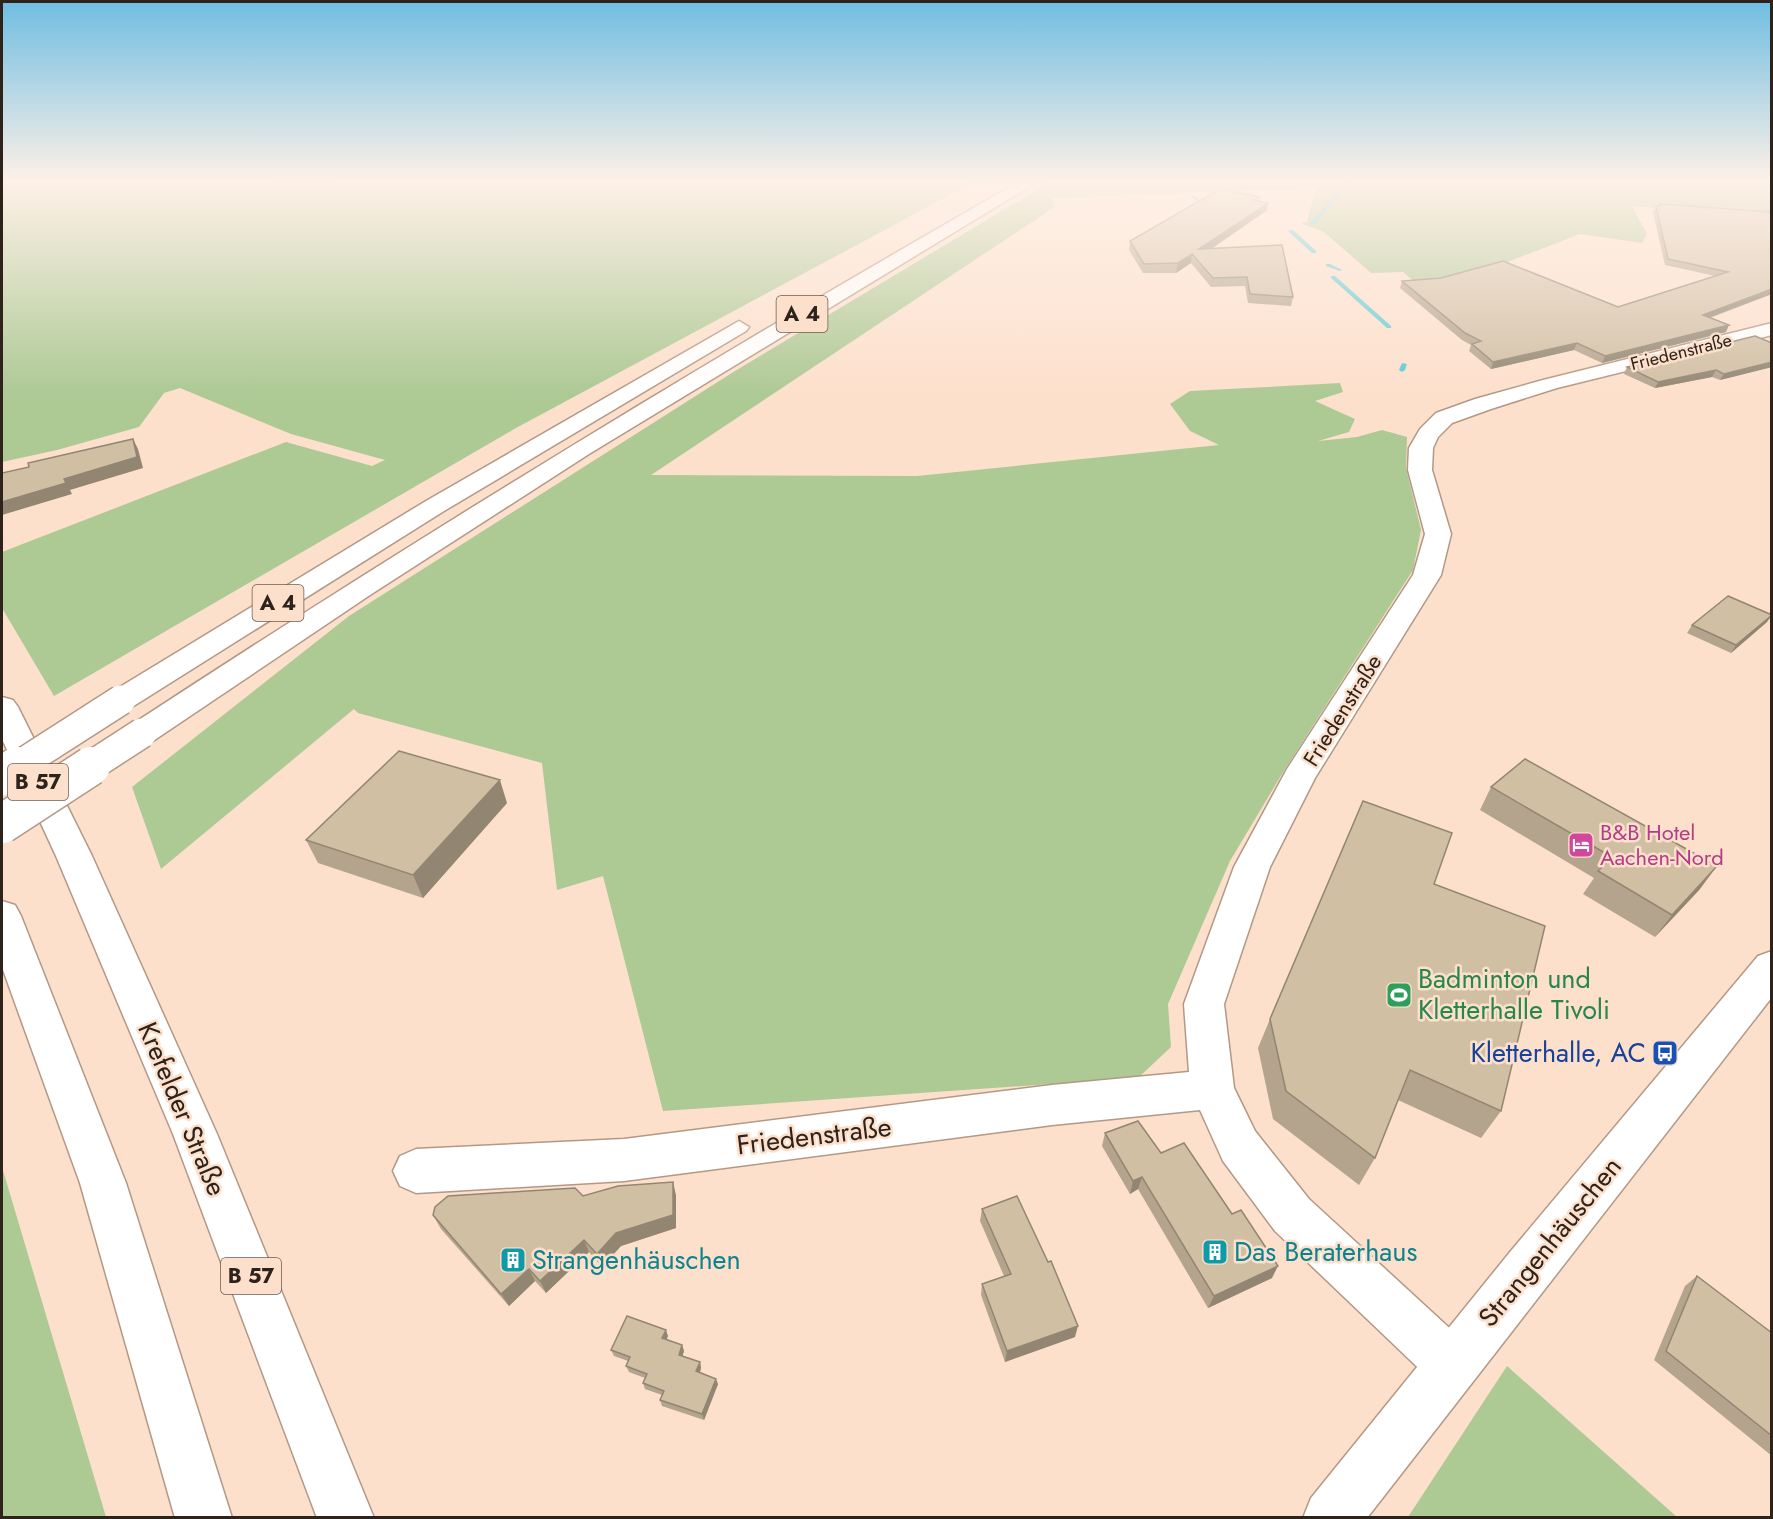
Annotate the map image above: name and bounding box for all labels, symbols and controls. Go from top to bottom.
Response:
road number: A 4 [776,296,828,332]
street label: Friedenstraße [1628,327,1734,377]
road number: A 4 [252,585,304,621]
street label: Friedenstraße [1295,648,1389,772]
road number: B 57 [8,764,68,800]
place label: B&B Hotel Aachen-Nord [1600,816,1724,873]
hotel icon: B&B Hotel Aachen-Nord [1566,830,1596,860]
place label: Badminton und Kletterhalle Tivoli [1418,959,1610,1029]
sports icon: Badminton und Kletterhalle Tivoli [1384,980,1414,1010]
street label: Krefelder Straße [128,1016,237,1202]
place label: Kletterhalle, AC [1470,1033,1646,1072]
bus stop icon: Kletterhalle, AC [1650,1038,1680,1068]
street label: Friedenstraße [734,1107,893,1164]
street label: Strangenhäuschen [1469,1148,1630,1335]
place label: Das Beraterhaus [1234,1232,1418,1271]
building icon: Das Beraterhaus [1200,1237,1230,1267]
place label: Strangenhäuschen [532,1240,741,1279]
building icon: Strangenhäuschen [498,1245,528,1275]
road number: B 57 [221,1258,281,1294]

